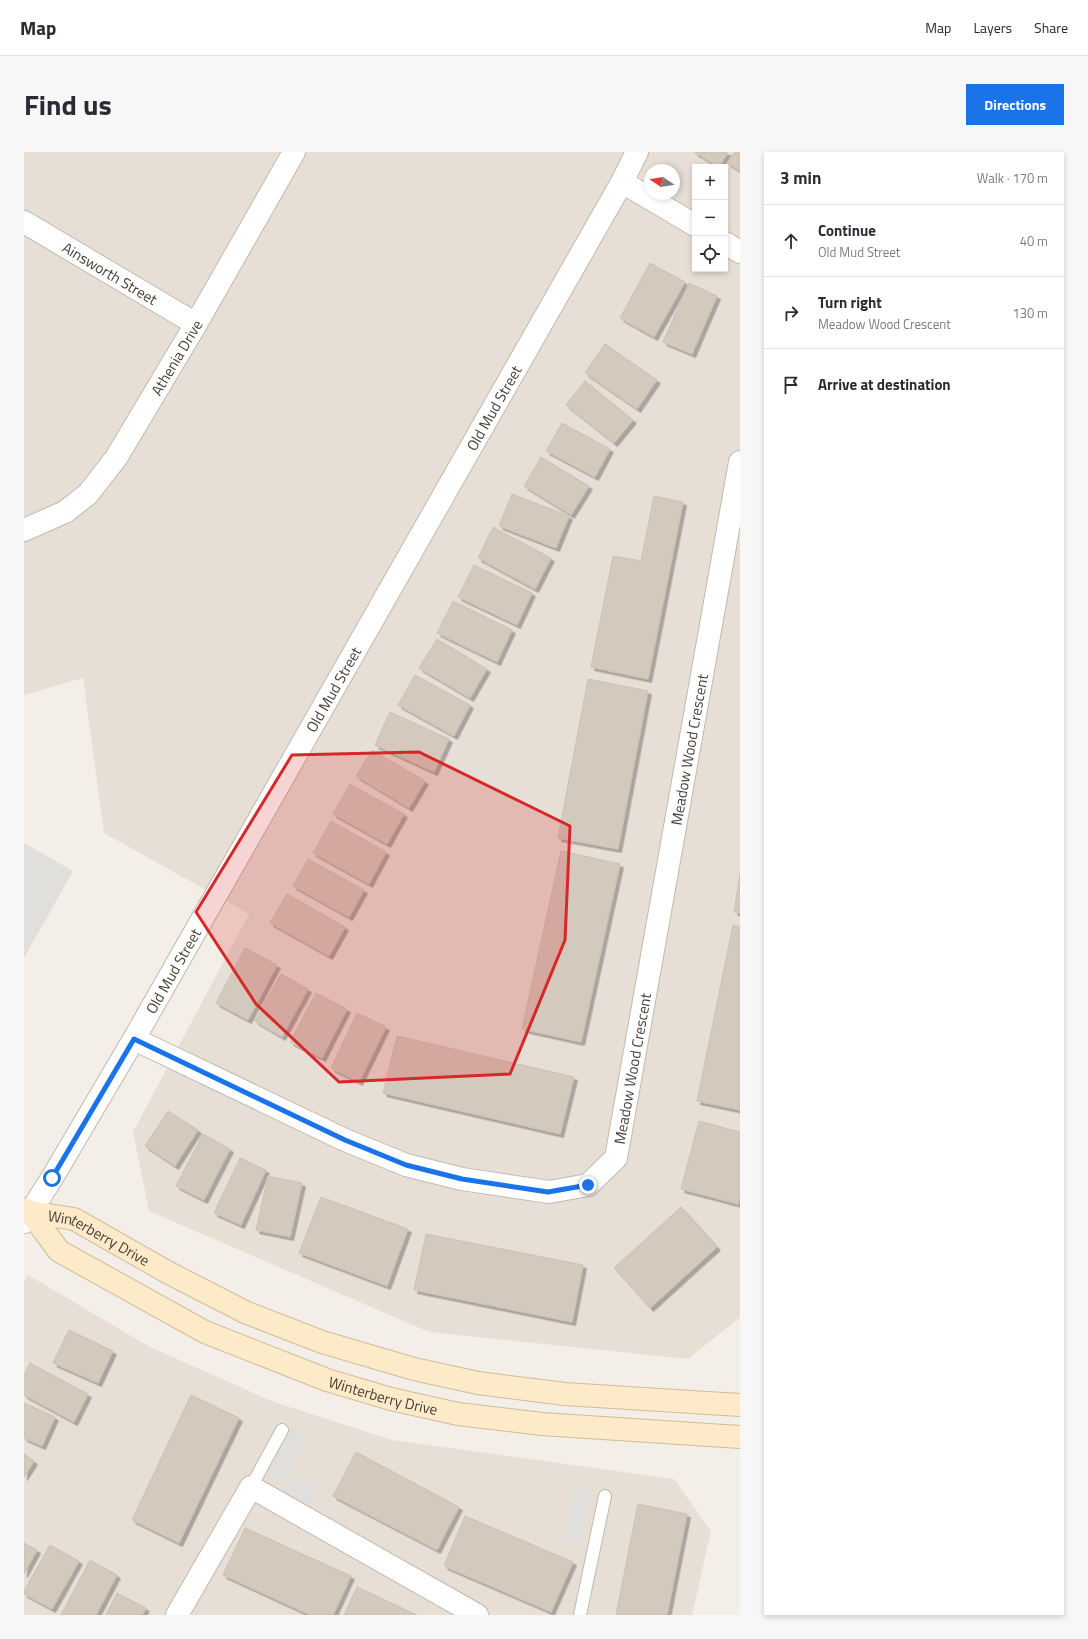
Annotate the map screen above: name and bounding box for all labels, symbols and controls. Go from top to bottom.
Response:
text: Map [20,13,56,42]
text: Map [925,17,951,38]
text: Layers [973,17,1012,38]
text: Share [1034,17,1068,38]
text: Find us [24,83,112,126]
button: Directions [966,84,1064,125]
north arrow [644,164,680,200]
map controls [692,164,728,272]
button: + [692,164,728,200]
text: 3 min [780,165,821,191]
text: Walk · 170 m [977,168,1048,188]
button: − [692,200,728,236]
text: Continue [818,219,876,242]
icon: ahead [780,230,802,252]
text: 40 m [1020,231,1048,251]
street label: Ainsworth Street [58,236,163,311]
button: locate [692,236,728,272]
text: Old Mud Street [818,242,900,262]
text: Turn right [818,291,882,314]
icon: right [780,302,802,324]
text: 130 m [1012,303,1048,323]
text: Meadow Wood Crescent [818,314,951,334]
street label: Athenia Drive [145,315,208,399]
street label: Old Mud Street [460,360,527,455]
text: Arrive at destination [818,373,951,396]
icon: arrive [780,374,802,396]
street label: Old Mud Street [300,642,367,736]
street label: Meadow Wood Crescent [664,671,714,827]
street label: Old Mud Street [139,923,207,1018]
street label: Meadow Wood Crescent [607,990,657,1146]
route start [43,1169,61,1187]
route end [579,1176,597,1194]
street label: Winterberry Drive [46,1204,154,1271]
street label: Winterberry Drive [326,1370,440,1421]

